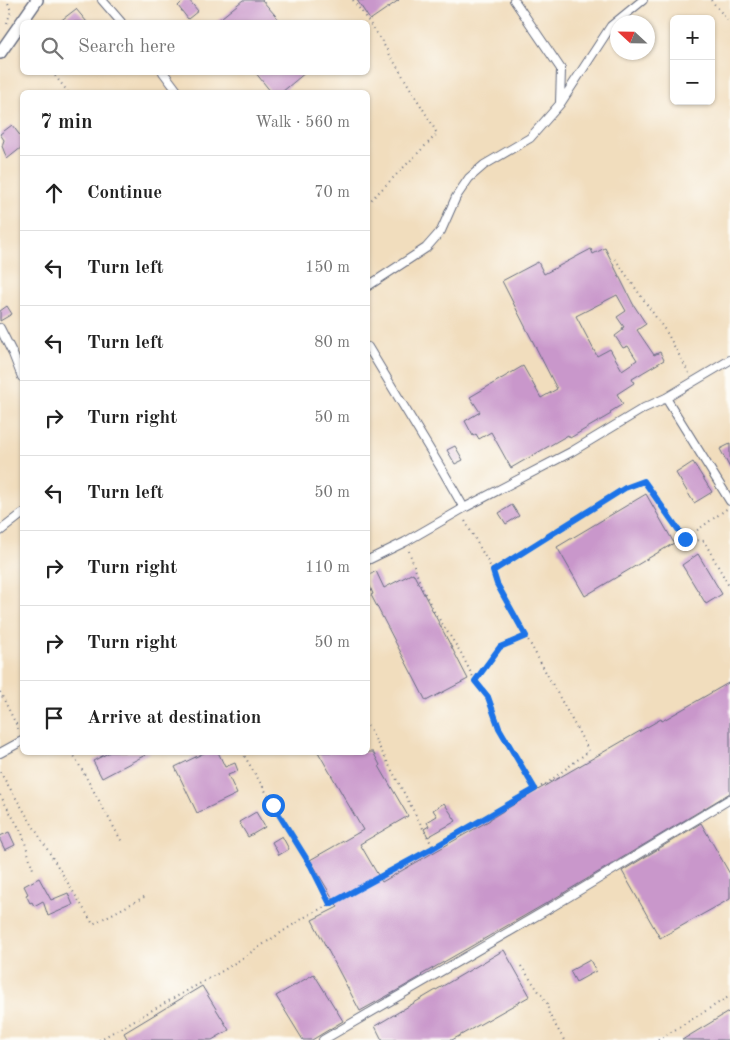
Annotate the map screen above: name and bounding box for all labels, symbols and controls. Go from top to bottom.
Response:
north arrow [610,15,655,60]
map controls [670,15,715,105]
button: + [670,15,715,60]
search box [20,20,370,75]
icon: search [38,34,66,62]
text: Search here [78,38,175,57]
button: − [670,60,715,105]
text: 7 min [40,112,93,133]
text: Walk · 560 m [255,115,350,131]
icon: ahead [40,179,68,207]
text: Continue [87,184,162,203]
text: 70 m [314,185,350,201]
icon: left [40,254,68,282]
text: Turn left [87,259,164,278]
text: 150 m [305,260,350,276]
icon: left [40,329,68,357]
text: Turn left [87,334,164,353]
text: 80 m [314,335,350,351]
icon: right [40,404,68,432]
text: Turn right [87,409,177,428]
text: 50 m [314,410,350,426]
icon: left [40,479,68,507]
text: Turn left [87,484,164,503]
text: 50 m [314,485,350,501]
route end [674,528,697,551]
icon: right [40,554,68,582]
text: Turn right [87,559,177,578]
text: 110 m [305,560,350,576]
icon: right [40,629,68,657]
text: Turn right [87,634,177,653]
text: 50 m [314,635,350,651]
icon: arrive [40,704,68,732]
text: Arrive at destination [87,709,261,728]
route start [262,794,285,817]

